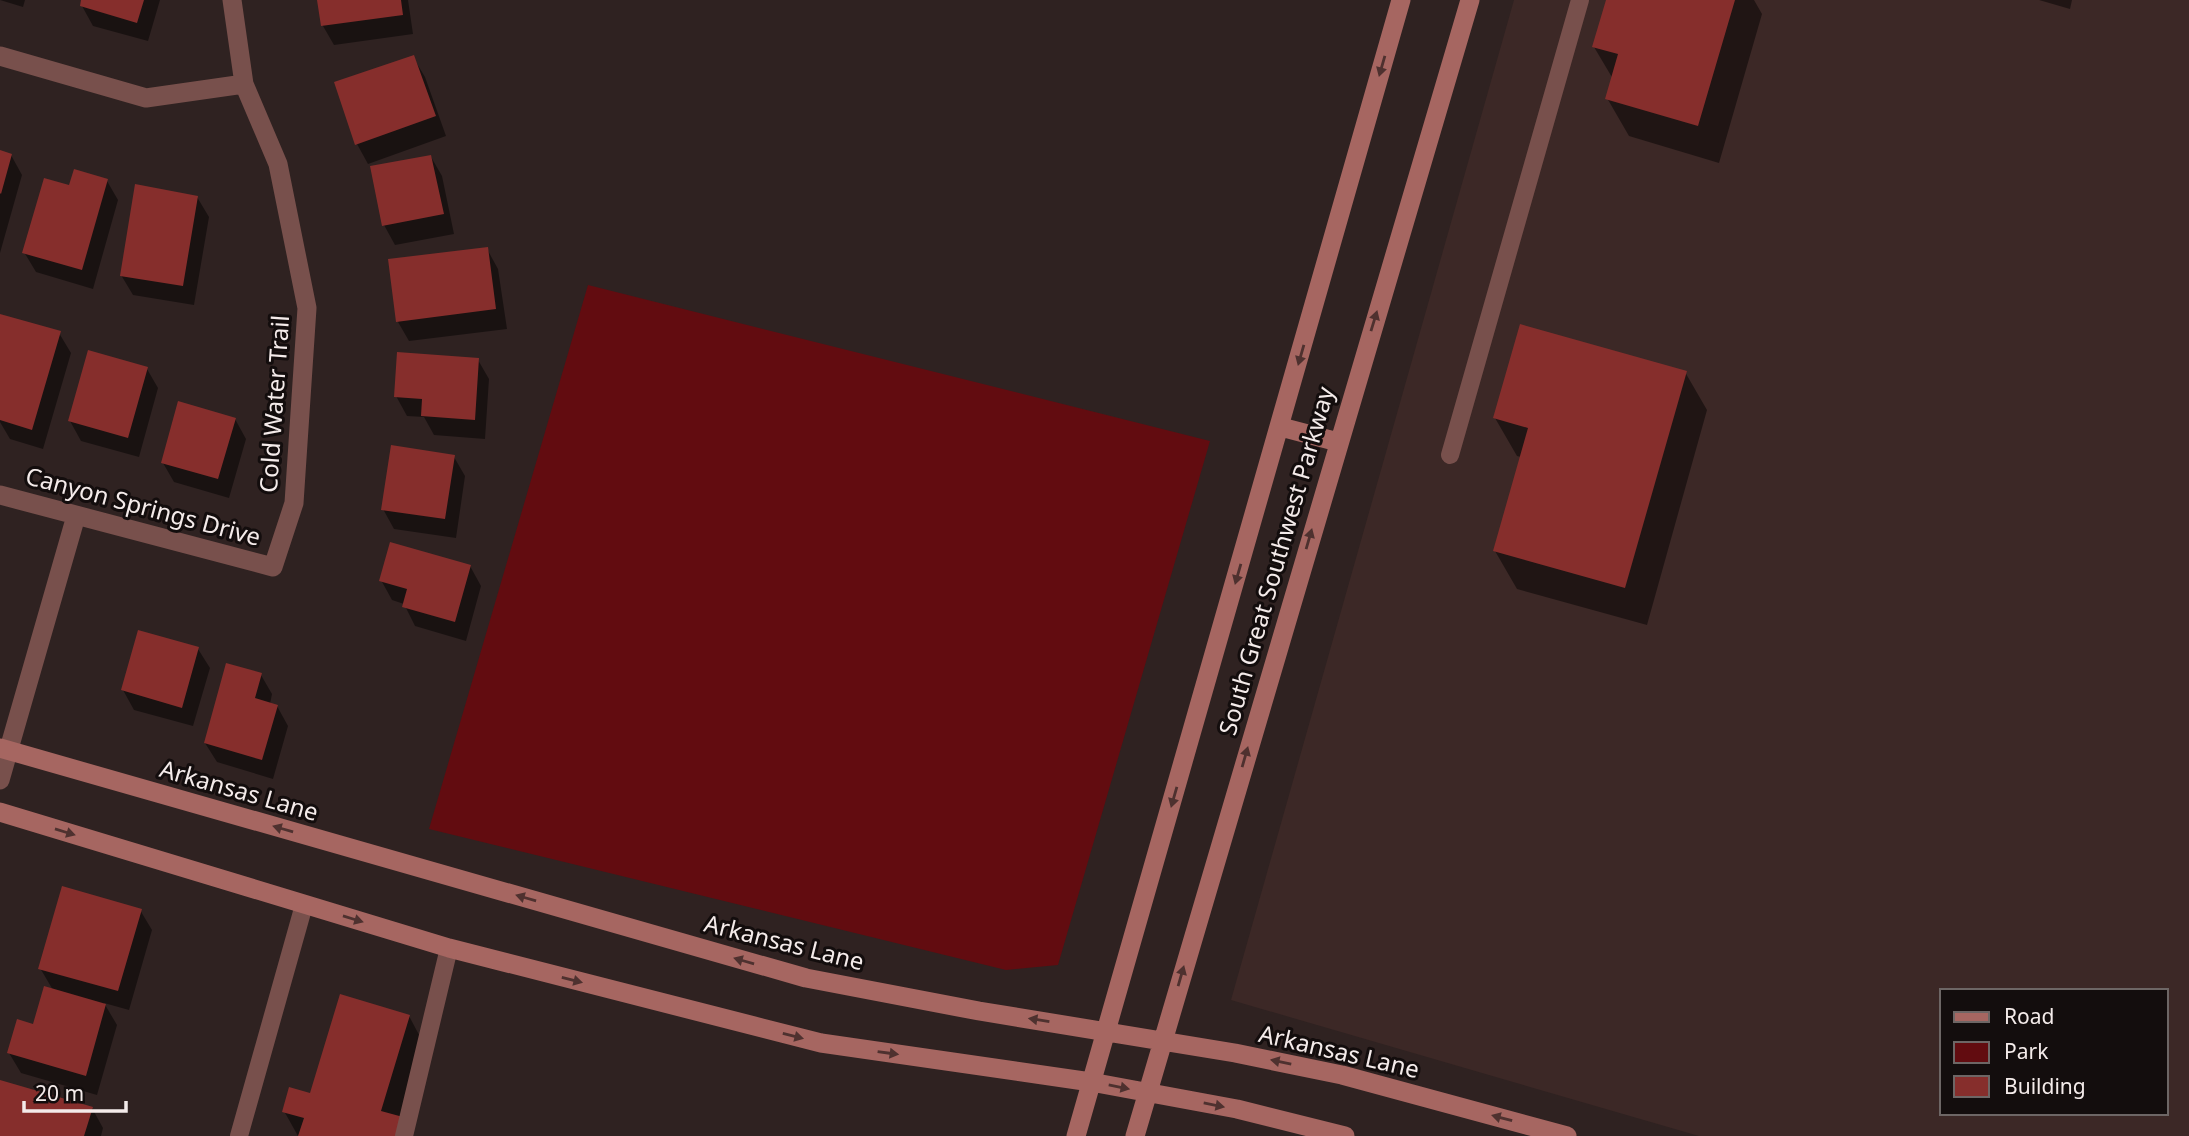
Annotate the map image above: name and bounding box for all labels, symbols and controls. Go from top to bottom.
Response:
one-way arrow [1376,55,1387,77]
one-way arrow [1369,310,1379,331]
street label: Cold Water Trail [251,314,296,494]
one-way arrow [1295,345,1305,366]
street label: South Great Southwest Parkway [1210,382,1341,739]
street label: Canyon Springs Drive [22,458,265,553]
one-way arrow [1305,528,1315,549]
one-way arrow [1233,564,1243,585]
one-way arrow [1240,747,1250,768]
street label: Arkansas Lane [156,751,323,828]
one-way arrow [1168,787,1178,808]
one-way arrow [272,823,293,833]
one-way arrow [55,827,76,837]
one-way arrow [515,893,536,903]
street label: Arkansas Lane [701,906,868,977]
one-way arrow [343,915,364,925]
one-way arrow [734,955,755,965]
one-way arrow [1176,965,1186,986]
one-way arrow [562,975,584,986]
legend [1940,989,2168,1115]
text: Road [2004,1002,2054,1030]
one-way arrow [1028,1014,1050,1025]
street label: Arkansas Lane [1256,1016,1423,1085]
one-way arrow [782,1031,804,1042]
text: Park [2004,1037,2049,1065]
one-way arrow [877,1048,899,1059]
one-way arrow [1270,1057,1292,1068]
scale bar [24,1070,126,1114]
text: Building [2004,1072,2086,1100]
text: 20 m [35,1079,84,1107]
one-way arrow [1108,1082,1130,1093]
one-way arrow [1203,1100,1225,1111]
one-way arrow [1490,1112,1512,1123]

